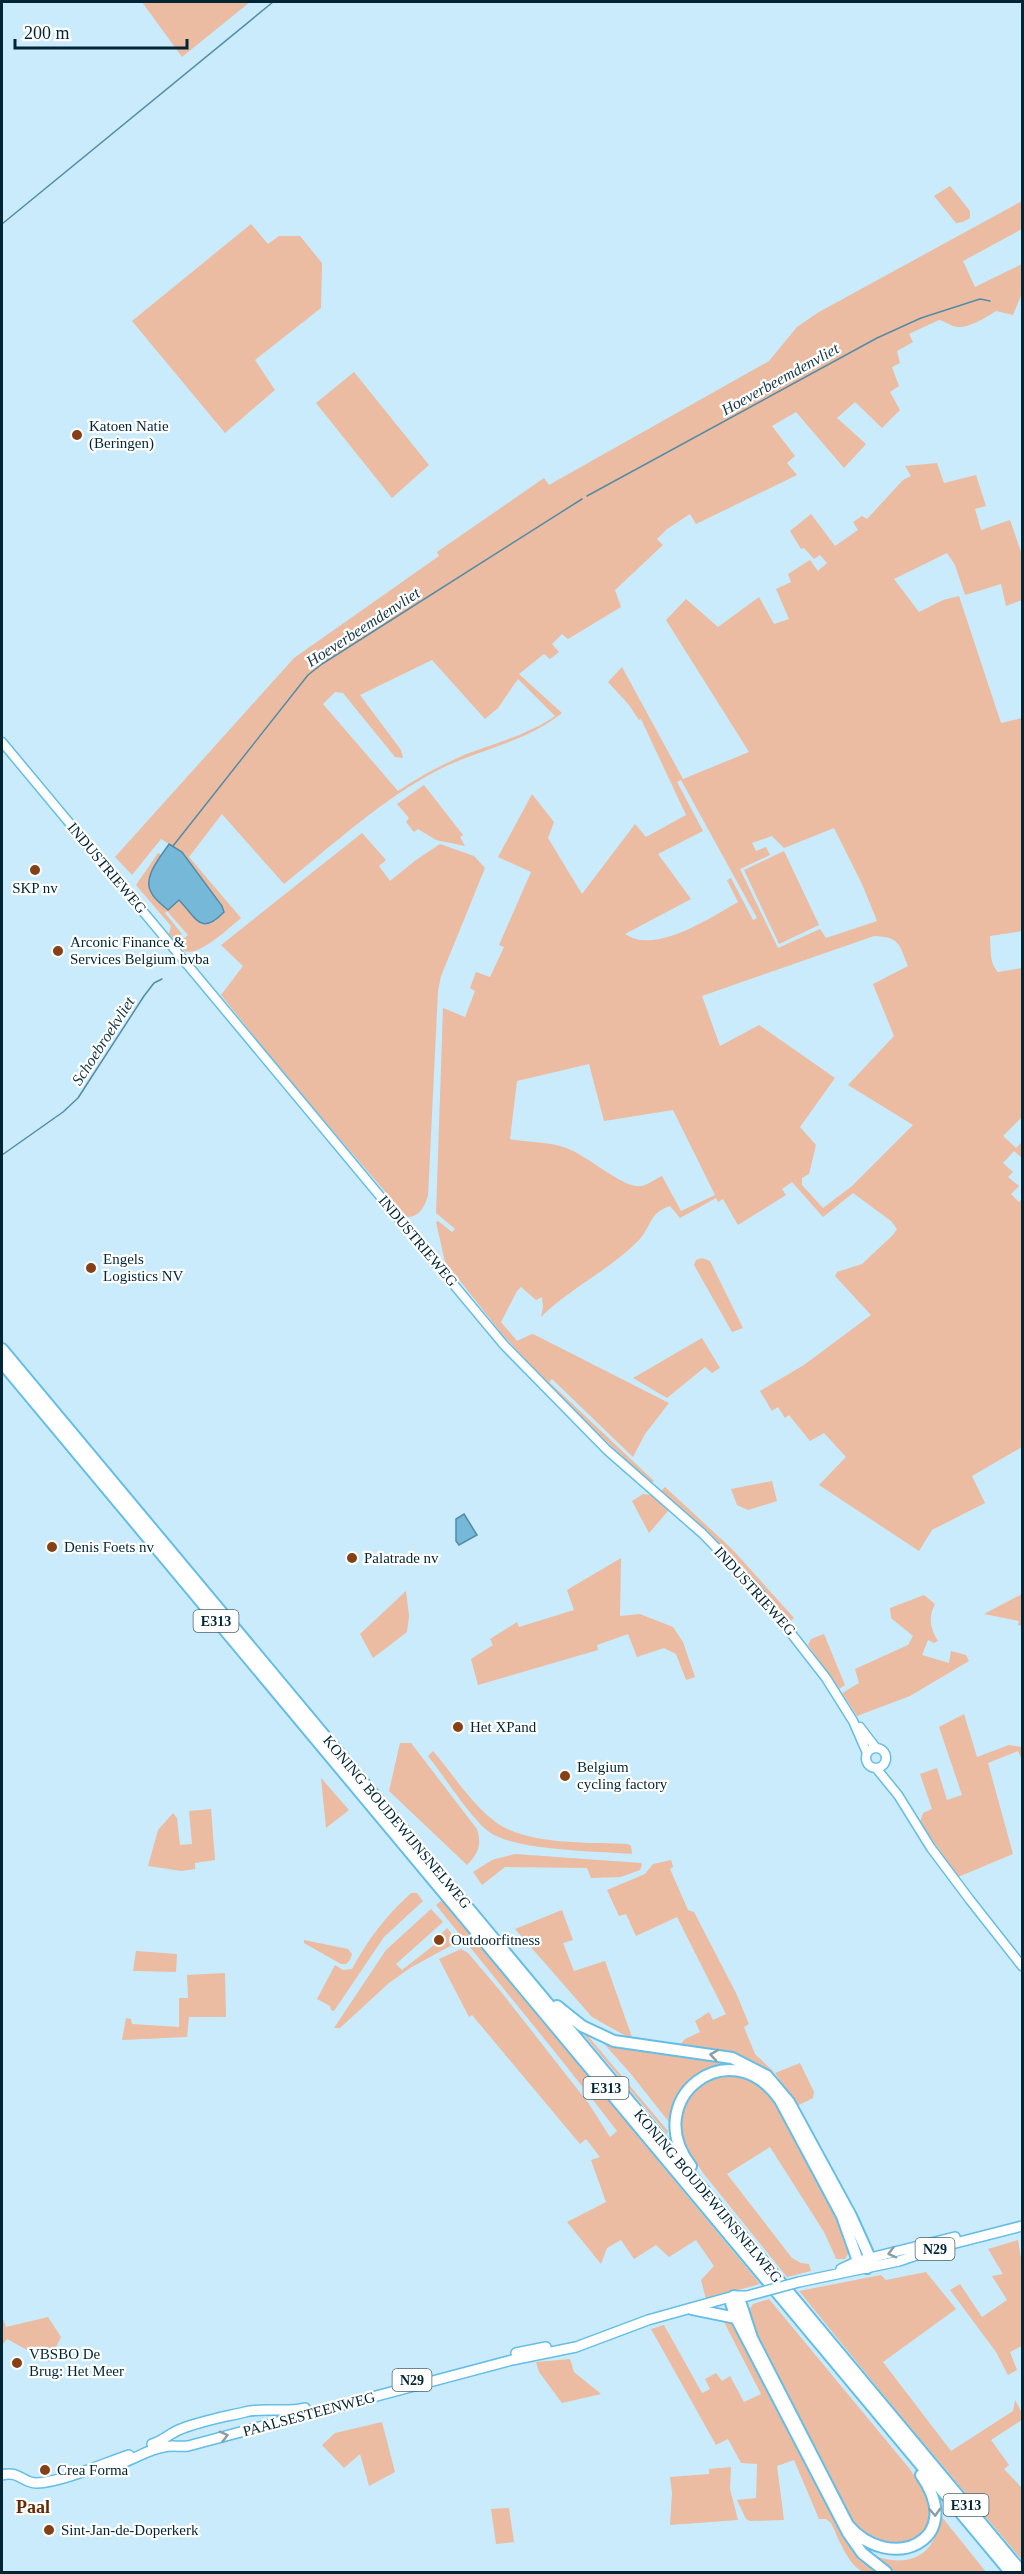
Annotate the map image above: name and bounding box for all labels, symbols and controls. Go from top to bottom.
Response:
scale bar [15,12,188,50]
text: 200 m [24,23,70,43]
water label: Hoeverbeemdenvliet [718,339,842,419]
place label: Katoen Natie (Beringen) [89,418,169,452]
marker: Katoen Natie (Beringen) [70,428,84,442]
water label: Hoeverbeemdenvliet [302,584,423,670]
street label: INDUSTRIEWEG [64,819,150,917]
marker: SKP nv [28,863,42,877]
place label: SKP nv [12,880,58,896]
place label: Arconic Finance & Services Belgium bvba [70,934,209,967]
marker: Arconic Finance & Services Belgium bvba [51,944,65,958]
water label: Schoebroekvliet [68,993,138,1088]
street label: INDUSTRIEWEG [375,1192,461,1290]
place label: Engels Logistics NV [103,1251,184,1284]
marker: Engels Logistics NV [84,1261,98,1275]
place label: Denis Foets nv [64,1539,155,1555]
marker: Denis Foets nv [45,1540,59,1554]
street label: INDUSTRIEWEG [711,1544,799,1639]
place label: Palatrade nv [364,1550,439,1566]
marker: Palatrade nv [345,1551,359,1565]
road number: E313 [194,1610,238,1632]
place label: Het XPand [470,1719,537,1735]
marker: Het XPand [451,1720,465,1734]
street label: KONING BOUDEWIJNSNELWEG [320,1732,474,1912]
place label: Belgium cycling factory [577,1759,668,1792]
marker: Belgium cycling factory [558,1769,572,1783]
place label: Outdoorfitness [451,1932,540,1948]
marker: Outdoorfitness [432,1933,446,1947]
one-way arrow [709,2049,718,2061]
road number: E313 [584,2077,628,2099]
street label: KONING BOUDEWIJNSNELWEG [631,2106,785,2286]
road number: N29 [916,2238,954,2260]
one-way arrow [887,2245,897,2258]
place label: VBSBO De Brug: Het Meer [29,2346,124,2379]
marker: VBSBO De Brug: Het Meer [10,2356,24,2370]
road number: N29 [392,2369,432,2391]
street label: PAALSESTEENWEG [241,2389,377,2439]
one-way arrow [218,2431,229,2443]
place label: Crea Forma [57,2462,129,2478]
marker: Crea Forma [38,2463,52,2477]
road number: E313 [944,2494,988,2516]
district label: Paal [16,2497,50,2517]
one-way arrow [929,2507,942,2516]
place label: Sint-Jan-de-Doperkerk [61,2522,199,2538]
marker: Sint-Jan-de-Doperkerk [42,2523,56,2537]

